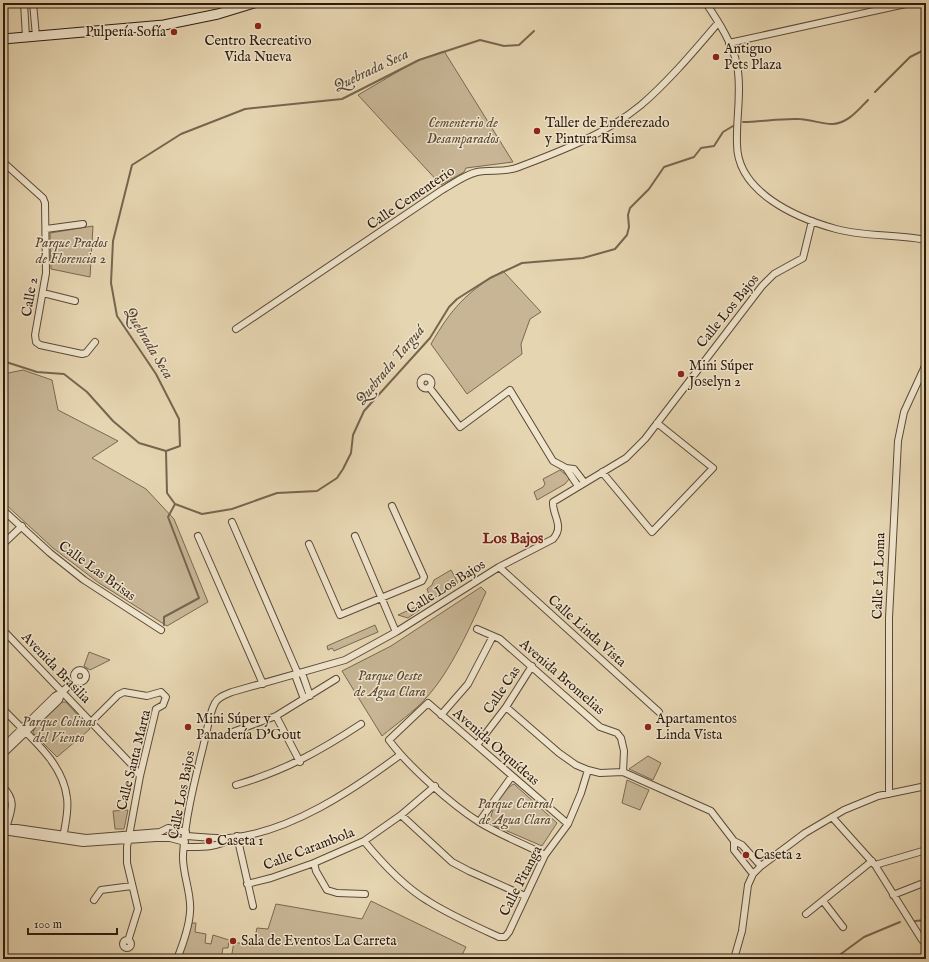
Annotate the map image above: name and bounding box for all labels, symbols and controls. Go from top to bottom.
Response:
marker: Centro Recreativo Vida Nueva [253,21,263,31]
place label: Pulpería Sofía [85,23,167,41]
marker: Pulpería Sofía [169,27,179,37]
place label: Centro Recreativo Vida Nueva [204,32,312,66]
place label: Antiguo Pets Plaza [723,40,783,74]
water label: Quebrada Seca [330,44,412,96]
marker: Antiguo Pets Plaza [711,52,721,62]
park label: Cementerio de Desamparados [427,114,500,148]
place label: Taller de Enderezado y Pintura Rimsa [544,114,670,148]
marker: Taller de Enderezado y Pintura Rimsa [532,126,542,136]
street label: Calle Cementerio [364,162,459,234]
park label: Parque Prados de Florencia 2 [35,234,108,268]
street label: Calle Los Bajos [693,270,763,352]
street label: Calle 2 [18,275,42,318]
water label: Quebrada Seca [120,303,178,383]
water label: Quebrada Targuá [351,320,430,409]
place label: Mini Súper Joselyn 2 [687,357,754,391]
marker: Mini Súper Joselyn 2 [676,369,686,379]
district label: Los Bajos [483,529,544,548]
street label: Calle La Loma [868,531,890,620]
street label: Calle Las Brisas [55,537,139,605]
street label: Calle Los Bajos [403,556,489,618]
street label: Calle Linda Vista [544,591,631,672]
street label: Avenida Brasilia [17,628,95,708]
street label: Avenida Bromelias [515,634,608,719]
street label: Calle Cas [479,662,525,717]
park label: Parque Oeste de Agua Clara [353,667,426,702]
street label: Avenida Orquídeas [448,704,543,790]
street label: Calle Santa Marta [113,707,155,812]
place label: Mini Súper y Panadería D'Gout [196,710,301,744]
place label: Apartamentos Linda Vista [655,710,737,744]
park label: Parque Colinas del Viento [22,713,97,747]
marker: Mini Súper y Panadería D'Gout [183,722,193,732]
marker: Apartamentos Linda Vista [643,722,653,732]
street label: Calle Los Bajos [165,749,199,841]
park label: Parque Central de Agua Clara [477,795,554,830]
street label: Calle Carambola [261,823,358,875]
place label: Caseta 1 [217,832,264,850]
marker: Caseta 1 [204,836,214,846]
street label: Calle Pitanga [496,842,547,919]
place label: Caseta 2 [754,846,802,864]
marker: Caseta 2 [741,850,751,860]
scale bar [28,910,117,936]
text: 100 m [34,917,62,932]
place label: Sala de Eventos La Carreta [241,932,398,950]
marker: Sala de Eventos La Carreta [228,936,238,946]

